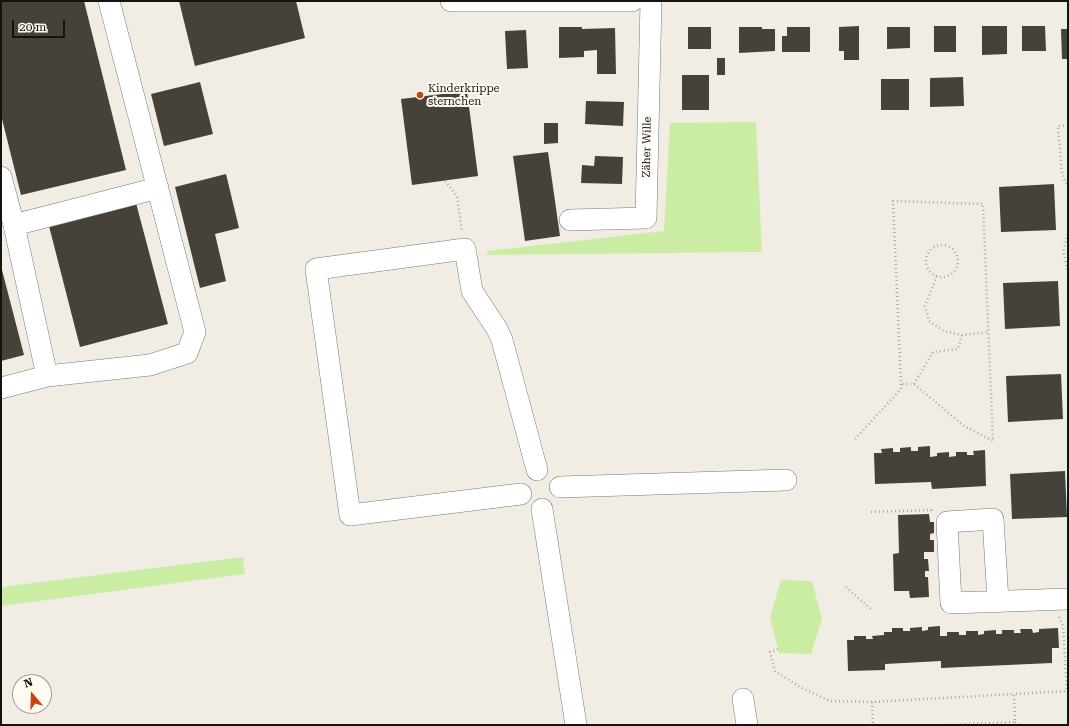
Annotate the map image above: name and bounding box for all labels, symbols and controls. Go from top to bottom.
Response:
scale bar [14,12,67,38]
text: 20 m [19,20,46,34]
place label: Kinderkrippe sternchen [428,82,500,108]
marker: Kinderkrippe sternchen [415,90,425,100]
street label: Zäher Wille [640,116,654,178]
north arrow [12,674,52,714]
text: N [22,676,34,691]

